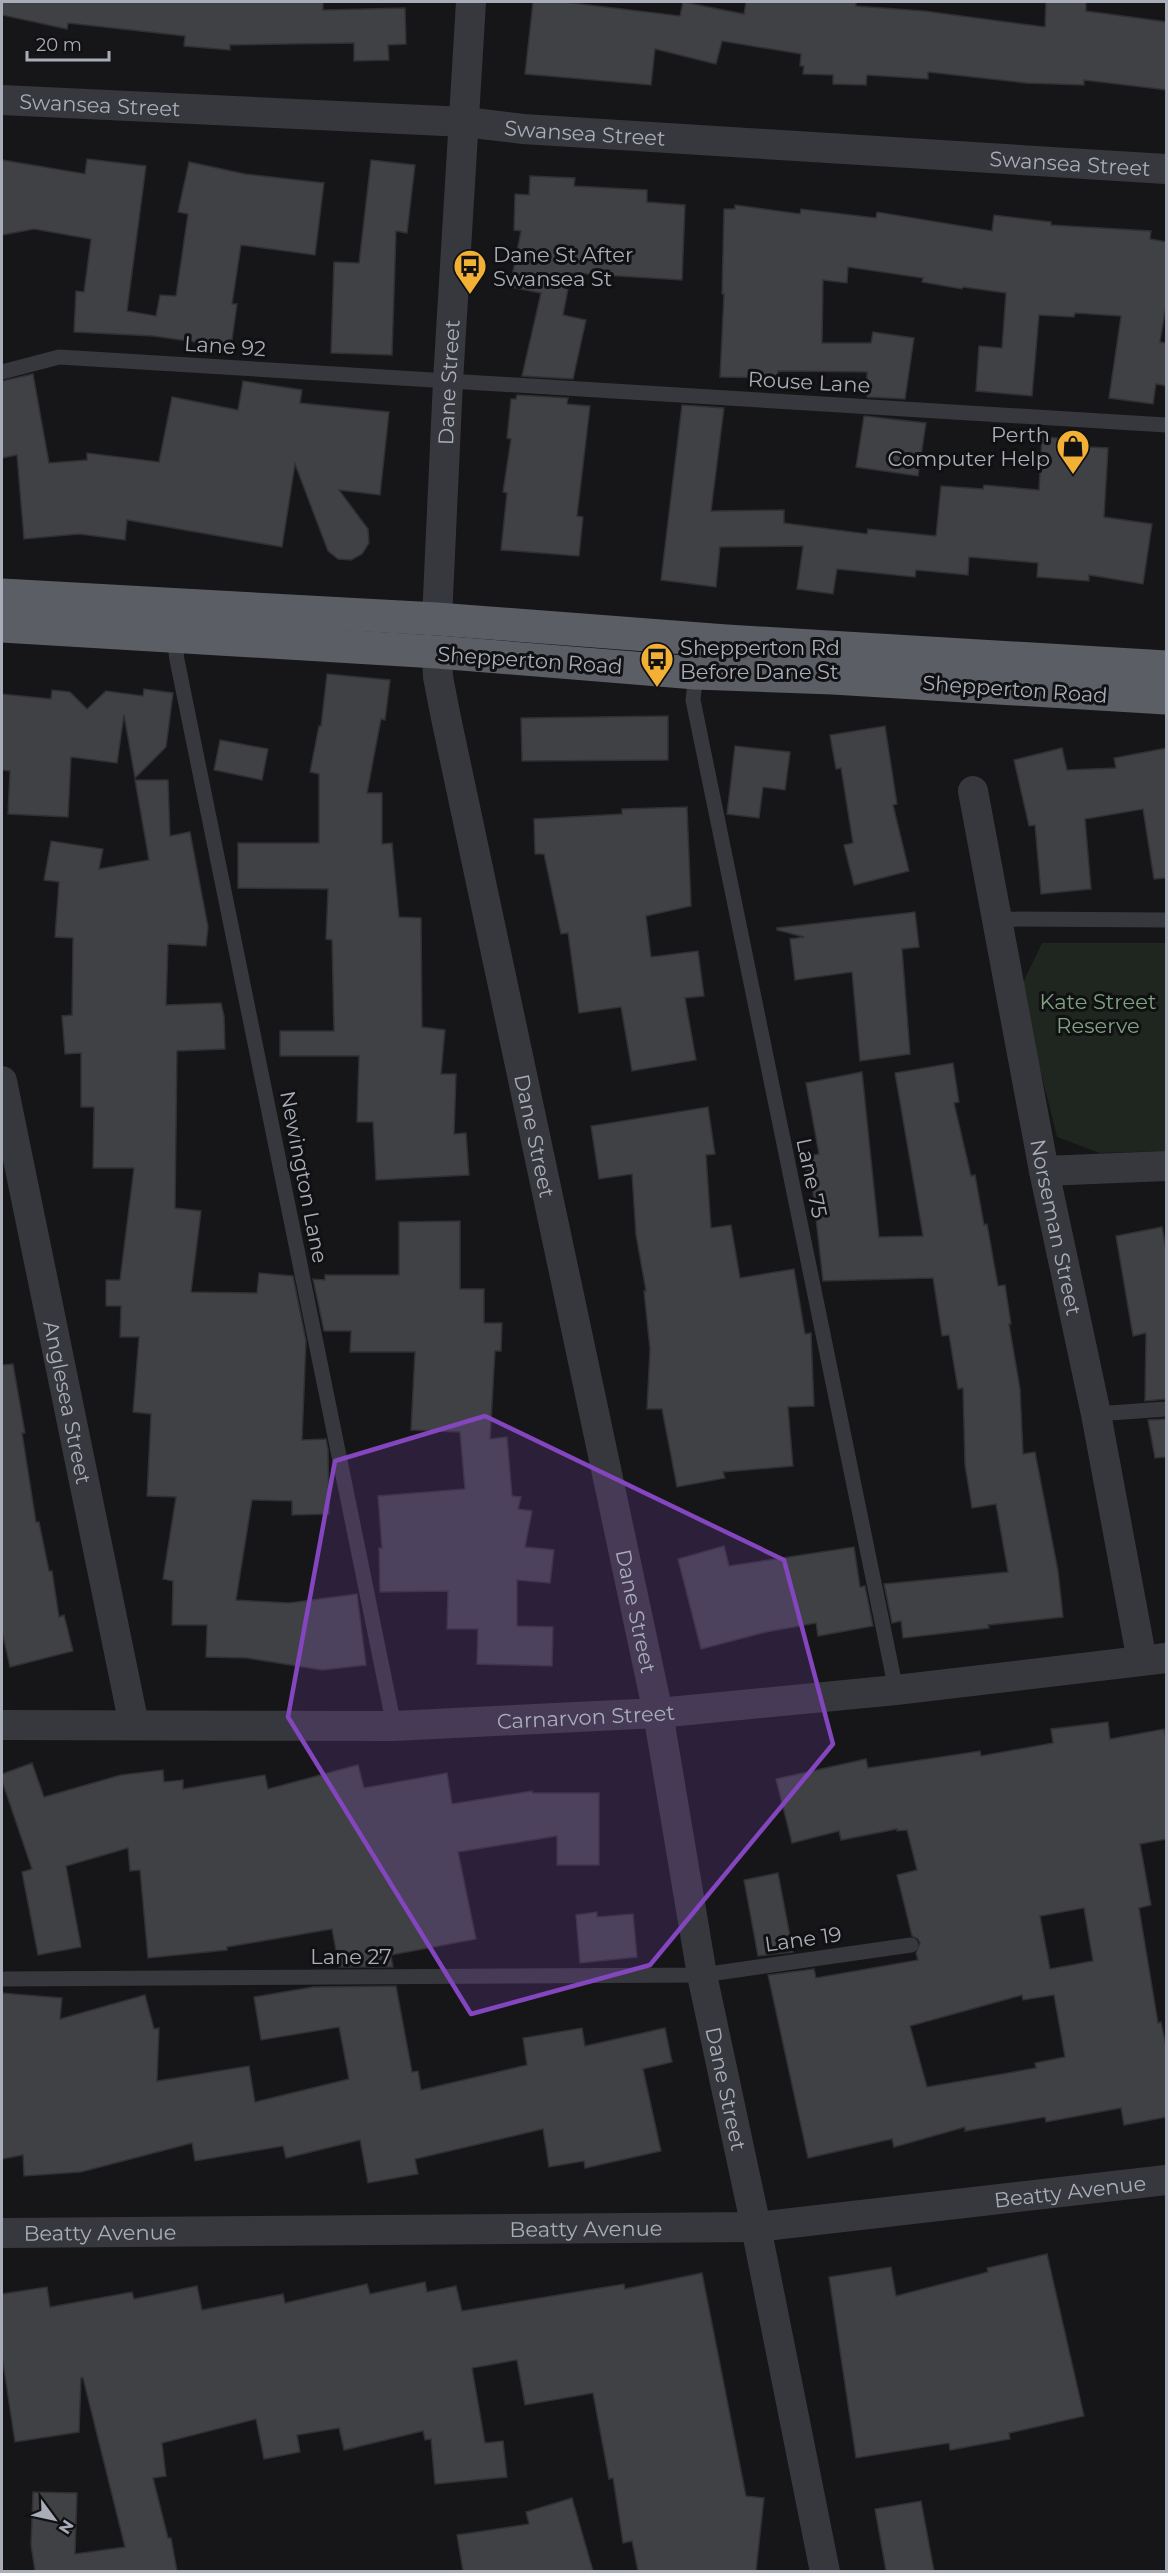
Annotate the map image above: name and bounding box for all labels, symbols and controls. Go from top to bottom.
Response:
scale bar [27,24,110,62]
text: 20 m [36,34,82,56]
street label: Swansea Street [19,88,181,121]
street label: Swansea Street [503,114,666,150]
street label: Swansea Street [989,146,1151,181]
place label: Dane St After Swansea St [493,242,633,291]
bus stop icon: Dane St After Swansea St [452,248,488,295]
street label: Dane Street [433,319,464,446]
street label: Lane 92 [183,331,267,361]
street label: Rouse Lane [747,366,871,398]
place label: Perth Computer Help [887,422,1050,471]
shop icon: Perth Computer Help [1055,428,1091,475]
place label: Shepperton Rd Before Dane St [680,635,840,684]
street label: Shepperton Road [437,641,623,679]
bus stop icon: Shepperton Rd Before Dane St [639,641,675,688]
street label: Shepperton Road [922,670,1108,708]
park label: Kate Street Reserve [1040,989,1156,1038]
street label: Dane Street [510,1072,560,1200]
street label: Newington Lane [275,1089,333,1265]
street label: Lane 75 [791,1136,833,1220]
street label: Norseman Street [1026,1137,1087,1318]
street label: Anglesea Street [39,1318,97,1486]
street label: Dane Street [611,1547,662,1675]
street label: Carnarvon Street [496,1699,676,1733]
street label: Lane 19 [763,1921,843,1957]
street label: Lane 27 [310,1944,392,1969]
street label: Dane Street [701,2025,752,2153]
street label: Beatty Avenue [993,2170,1147,2212]
street label: Beatty Avenue [509,2215,663,2241]
street label: Beatty Avenue [23,2219,177,2245]
north arrow [24,2489,84,2549]
text: N [55,2516,78,2537]

